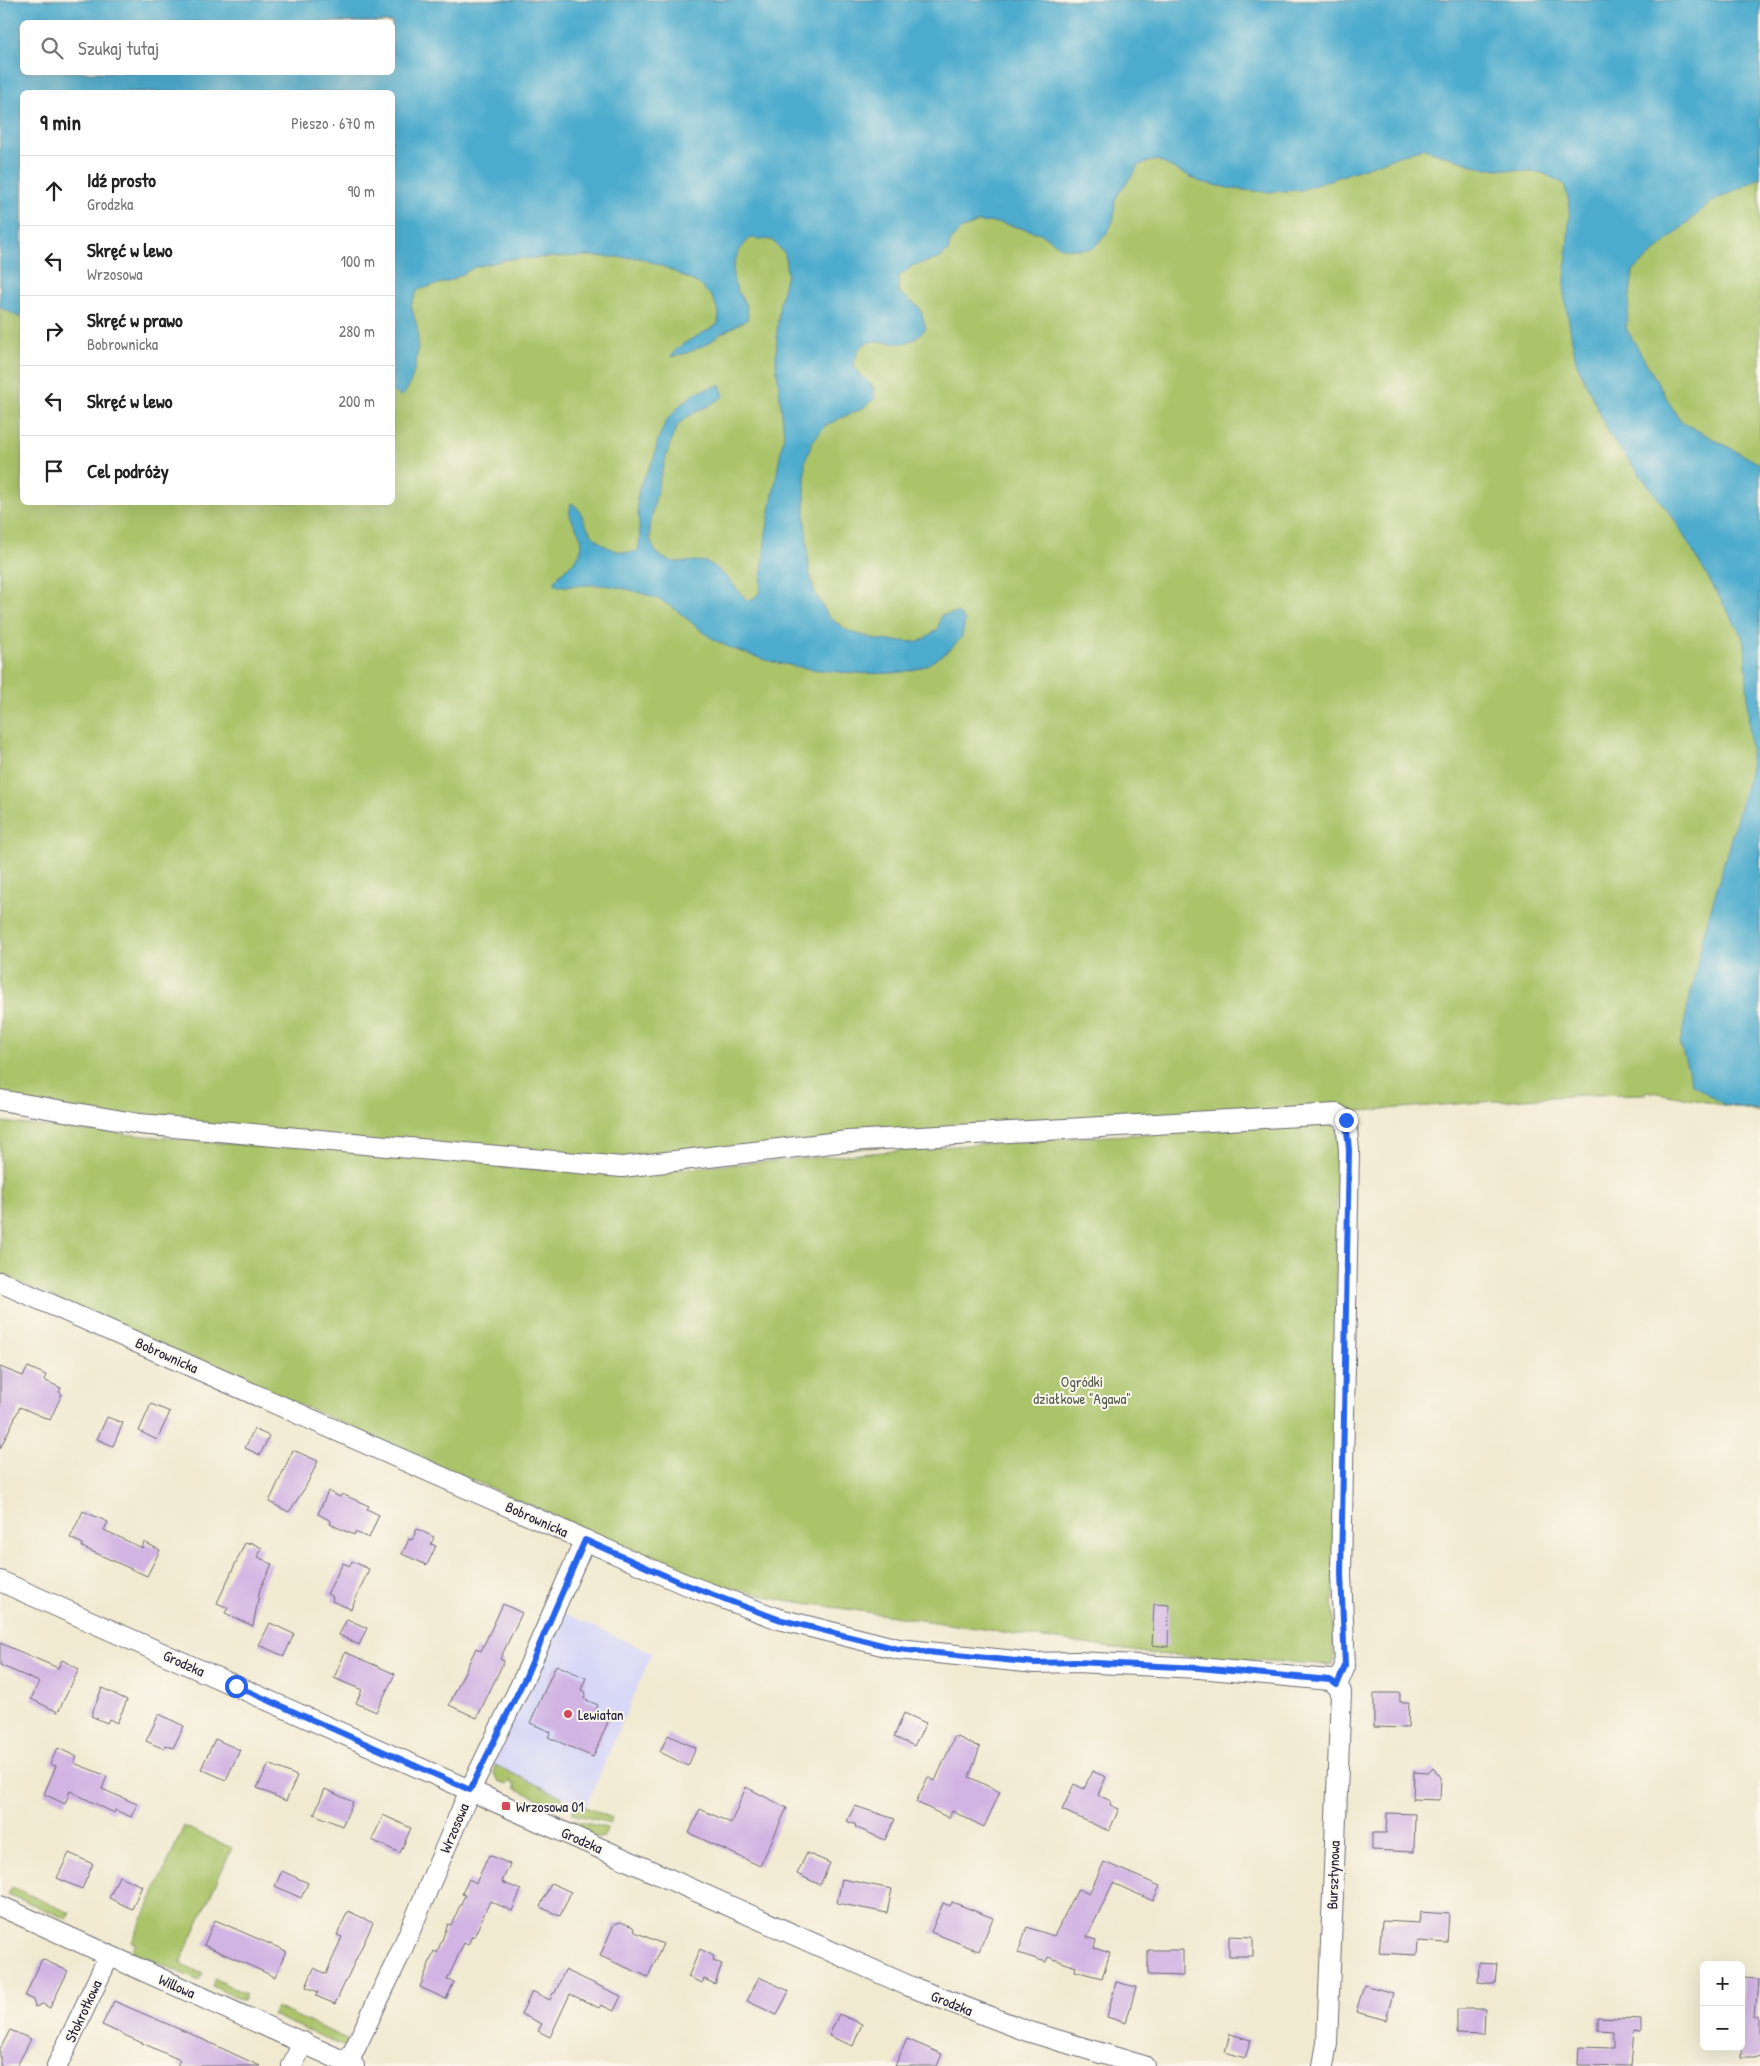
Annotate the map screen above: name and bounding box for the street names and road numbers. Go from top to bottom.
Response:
street label: Bobrownicka [132,1332,202,1378]
street label: Bobrownicka [502,1496,572,1542]
street label: Grodzka [160,1645,208,1681]
street label: Wrzosowa [434,1800,474,1856]
street label: Grodzka [558,1822,606,1858]
street label: Bursztynowa [1321,1840,1345,1910]
street label: Willowa [155,1969,199,2003]
street label: Stokrotkowa [59,1976,107,2046]
street label: Grodzka [928,1985,976,2021]

